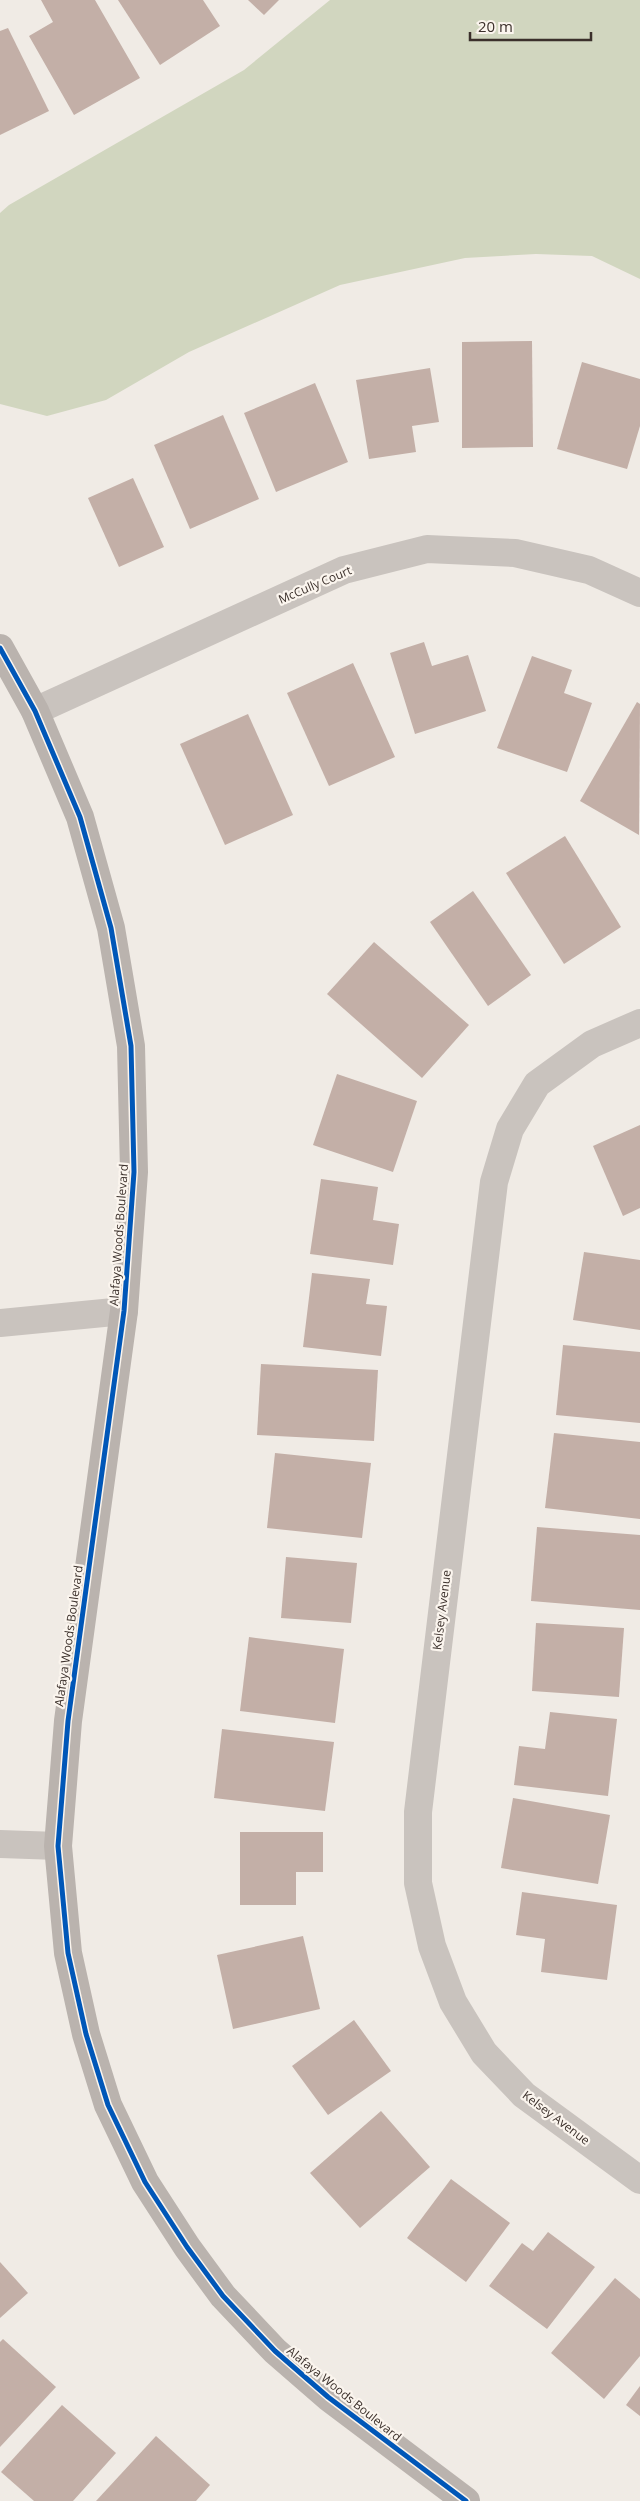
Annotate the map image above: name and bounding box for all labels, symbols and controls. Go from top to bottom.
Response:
scale bar [470,10,591,42]
text: 20 m [478,16,513,36]
street label: McCully Court [276,561,354,608]
street label: Alafaya Woods Boulevard [105,1163,132,1307]
street label: Alafaya Woods Boulevard [50,1564,87,1708]
street label: Kelsey Avenue [428,1569,455,1651]
street label: Kelsey Avenue [519,2087,594,2149]
street label: Alafaya Woods Boulevard [284,2342,405,2445]

